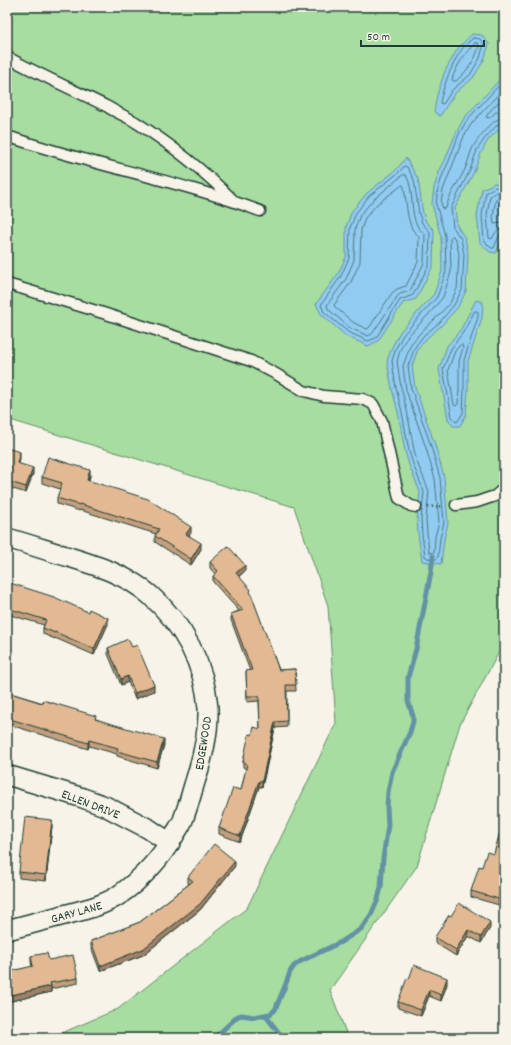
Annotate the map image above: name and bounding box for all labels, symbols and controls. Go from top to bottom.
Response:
scale bar [361,22,484,48]
text: 50 m [367,29,390,46]
street label: EDGEWOOD [191,715,218,772]
street label: ELLEN DRIVE [58,786,122,825]
street label: GARY LANE [49,897,105,930]

